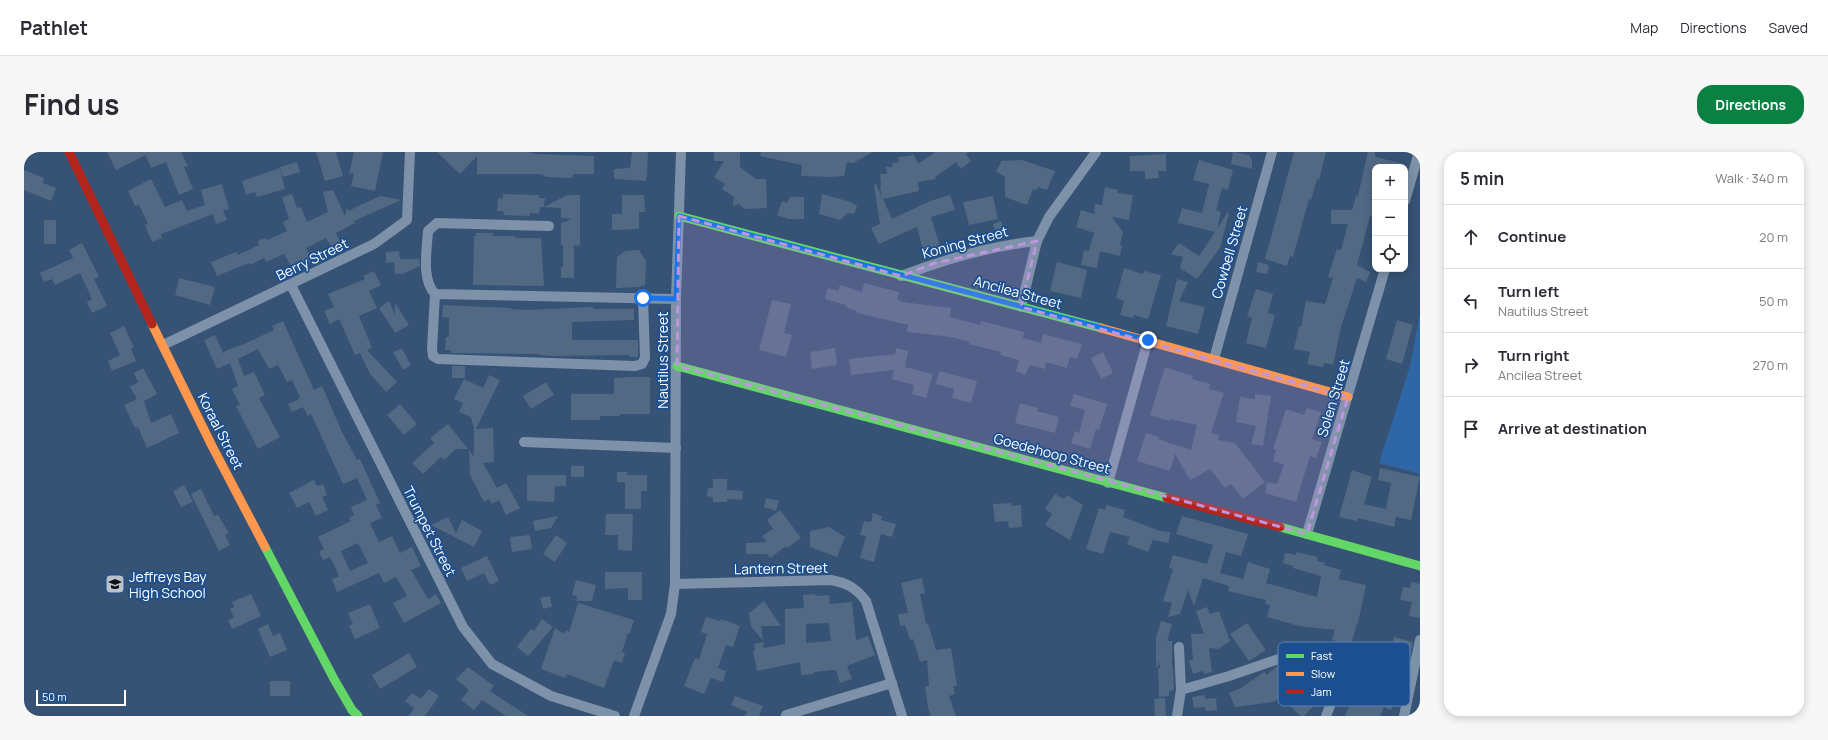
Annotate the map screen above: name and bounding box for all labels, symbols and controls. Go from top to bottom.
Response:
text: Pathlet [20,15,88,41]
text: Map [1630,18,1658,37]
text: Directions [1680,18,1747,37]
text: Saved [1769,18,1808,37]
text: Find us [24,85,119,123]
button: Directions [1697,85,1804,124]
map controls [1372,164,1408,272]
button: + [1372,164,1408,200]
text: 5 min [1460,167,1504,190]
text: Walk · 340 m [1715,169,1788,187]
button: − [1372,200,1408,236]
street label: Cowbell Street [1207,203,1251,301]
street label: Koning Street [920,221,1010,263]
icon: ahead [1460,226,1482,248]
text: Continue [1498,226,1566,247]
text: 20 m [1759,228,1788,246]
street label: Berry Street [273,233,352,285]
button: locate [1372,236,1408,272]
street label: Ancilea Street [972,271,1065,313]
text: Turn left [1498,281,1560,302]
route start [634,289,652,307]
icon: left [1460,290,1482,312]
text: 50 m [1759,292,1788,310]
text: Nautilus Street [1498,302,1588,320]
street label: Nautilus Street [653,311,672,409]
route end [1139,331,1157,349]
text: Turn right [1498,345,1569,366]
icon: right [1460,354,1482,376]
street label: Solen Street [1312,356,1354,439]
text: 270 m [1753,356,1788,374]
text: Ancilea Street [1498,366,1582,384]
street label: Koraal Street [194,389,249,473]
icon: arrive [1460,418,1482,440]
text: Arrive at destination [1498,418,1647,439]
street label: Goedehoop Street [992,428,1113,478]
street label: Trumpet Street [399,483,461,580]
street label: Lantern Street [734,558,829,578]
place label: Jeffreys Bay High School [129,567,207,602]
school or university icon: Jeffreys Bay High School [104,573,126,595]
legend [1278,642,1410,706]
text: Fast [1311,648,1333,663]
text: Slow [1311,666,1336,681]
text: Jam [1311,684,1332,699]
scale bar [36,688,126,707]
text: 50 m [42,689,67,704]

